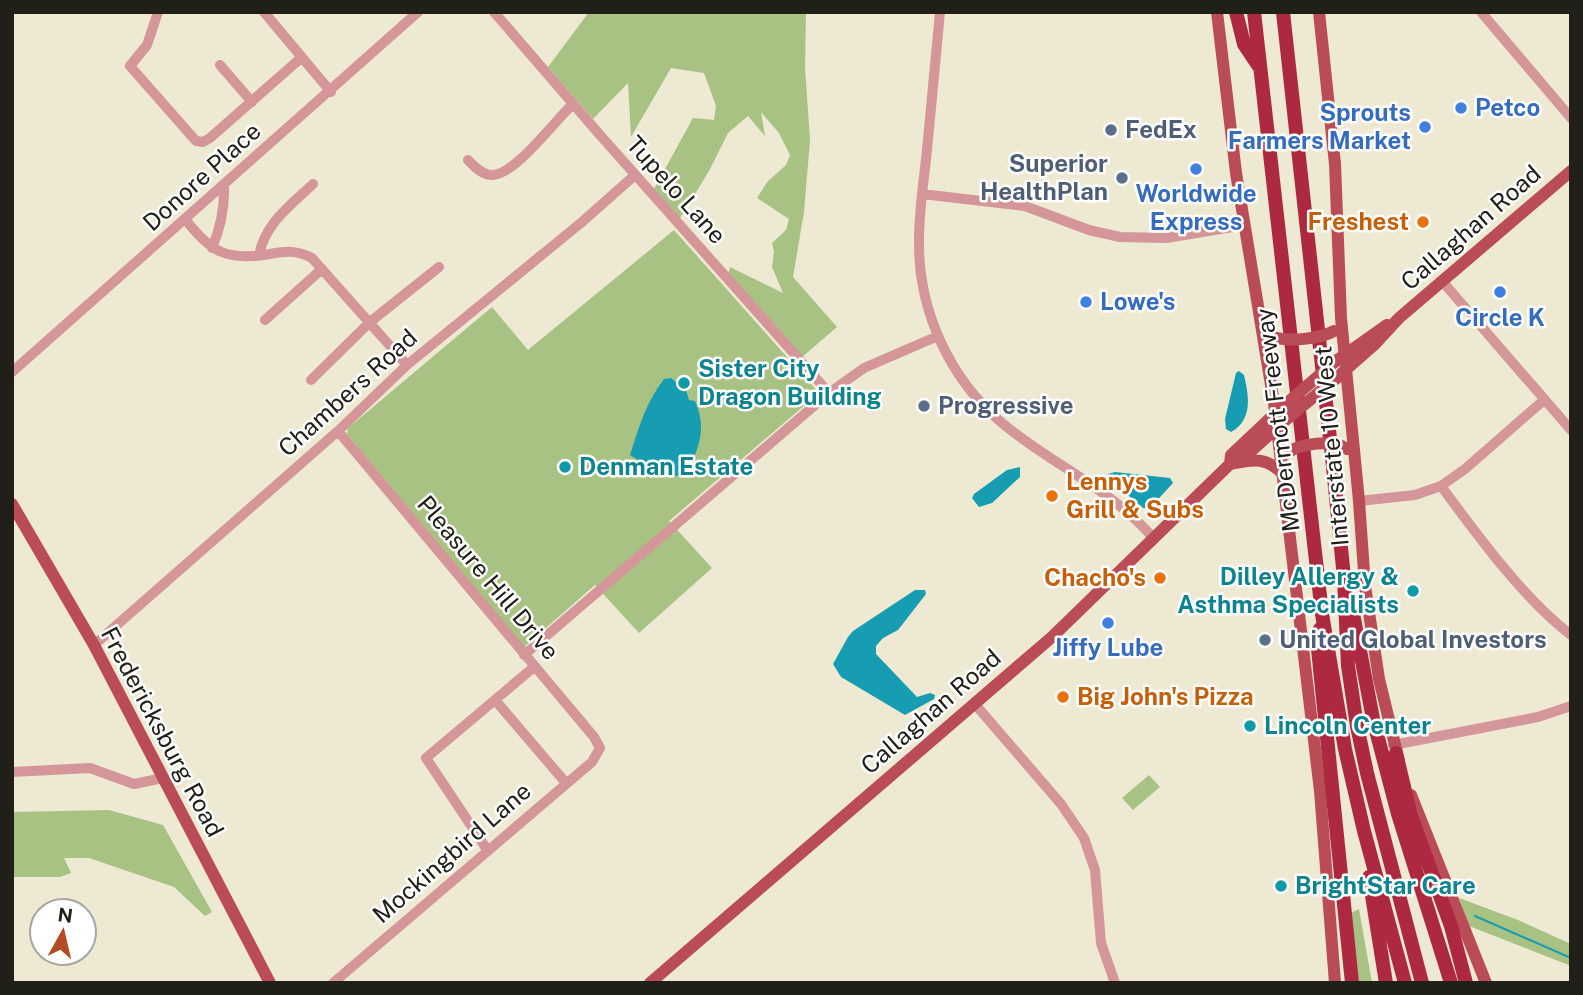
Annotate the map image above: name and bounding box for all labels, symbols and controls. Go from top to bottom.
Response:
place label: Petco [1475,93,1540,121]
place label: Sprouts Farmers Market [1228,98,1411,154]
marker: Petco [1453,100,1469,116]
place label: FedEx [1125,115,1197,143]
street label: Donore Place [137,116,266,236]
marker: Sprouts Farmers Market [1417,119,1433,135]
marker: FedEx [1103,122,1119,138]
street label: Tupelo Lane [621,130,732,249]
place label: Superior HealthPlan [980,149,1108,205]
street label: Callaghan Road [1395,159,1546,295]
marker: Worldwide Express [1188,161,1204,177]
marker: Superior HealthPlan [1114,170,1130,186]
place label: Worldwide Express [1135,179,1257,235]
place label: Freshest [1307,207,1409,235]
marker: Freshest [1415,214,1431,230]
marker: Circle K [1492,284,1508,300]
place label: Lowe's [1100,287,1176,315]
marker: Lowe's [1078,294,1094,310]
place label: Circle K [1455,303,1545,331]
street label: McDermott Freeway [1249,306,1305,534]
street label: Chambers Road [272,323,422,462]
street label: Interstate 10 West [1308,345,1354,547]
place label: Sister City Dragon Building [698,354,882,410]
marker: Sister City Dragon Building [676,375,692,391]
place label: Progressive [938,391,1074,419]
marker: Progressive [916,398,932,414]
place label: Denman Estate [579,452,753,480]
marker: Denman Estate [557,459,573,475]
place label: Lennys Grill & Subs [1066,467,1204,523]
marker: Lennys Grill & Subs [1044,488,1060,504]
street label: Pleasure Hill Drive [412,490,565,665]
place label: Dilley Allergy & Asthma Specialists [1177,562,1399,618]
place label: Chacho's [1044,563,1146,591]
marker: Chacho's [1152,570,1168,586]
marker: Dilley Allergy & Asthma Specialists [1405,583,1421,599]
marker: Jiffy Lube [1100,615,1116,631]
street label: Fredericksburg Road [96,622,230,841]
place label: United Global Investors [1279,625,1547,653]
marker: United Global Investors [1257,632,1273,648]
place label: Jiffy Lube [1053,633,1163,661]
street label: Callaghan Road [855,643,1006,779]
place label: Big John's Pizza [1077,682,1254,710]
marker: Big John's Pizza [1055,689,1071,705]
place label: Lincoln Center [1264,711,1431,739]
marker: Lincoln Center [1242,718,1258,734]
street label: Mockingbird Lane [367,776,536,928]
place label: BrightStar Care [1295,871,1476,899]
marker: BrightStar Care [1273,878,1289,894]
north arrow [28,897,98,967]
text: N [56,903,74,927]

